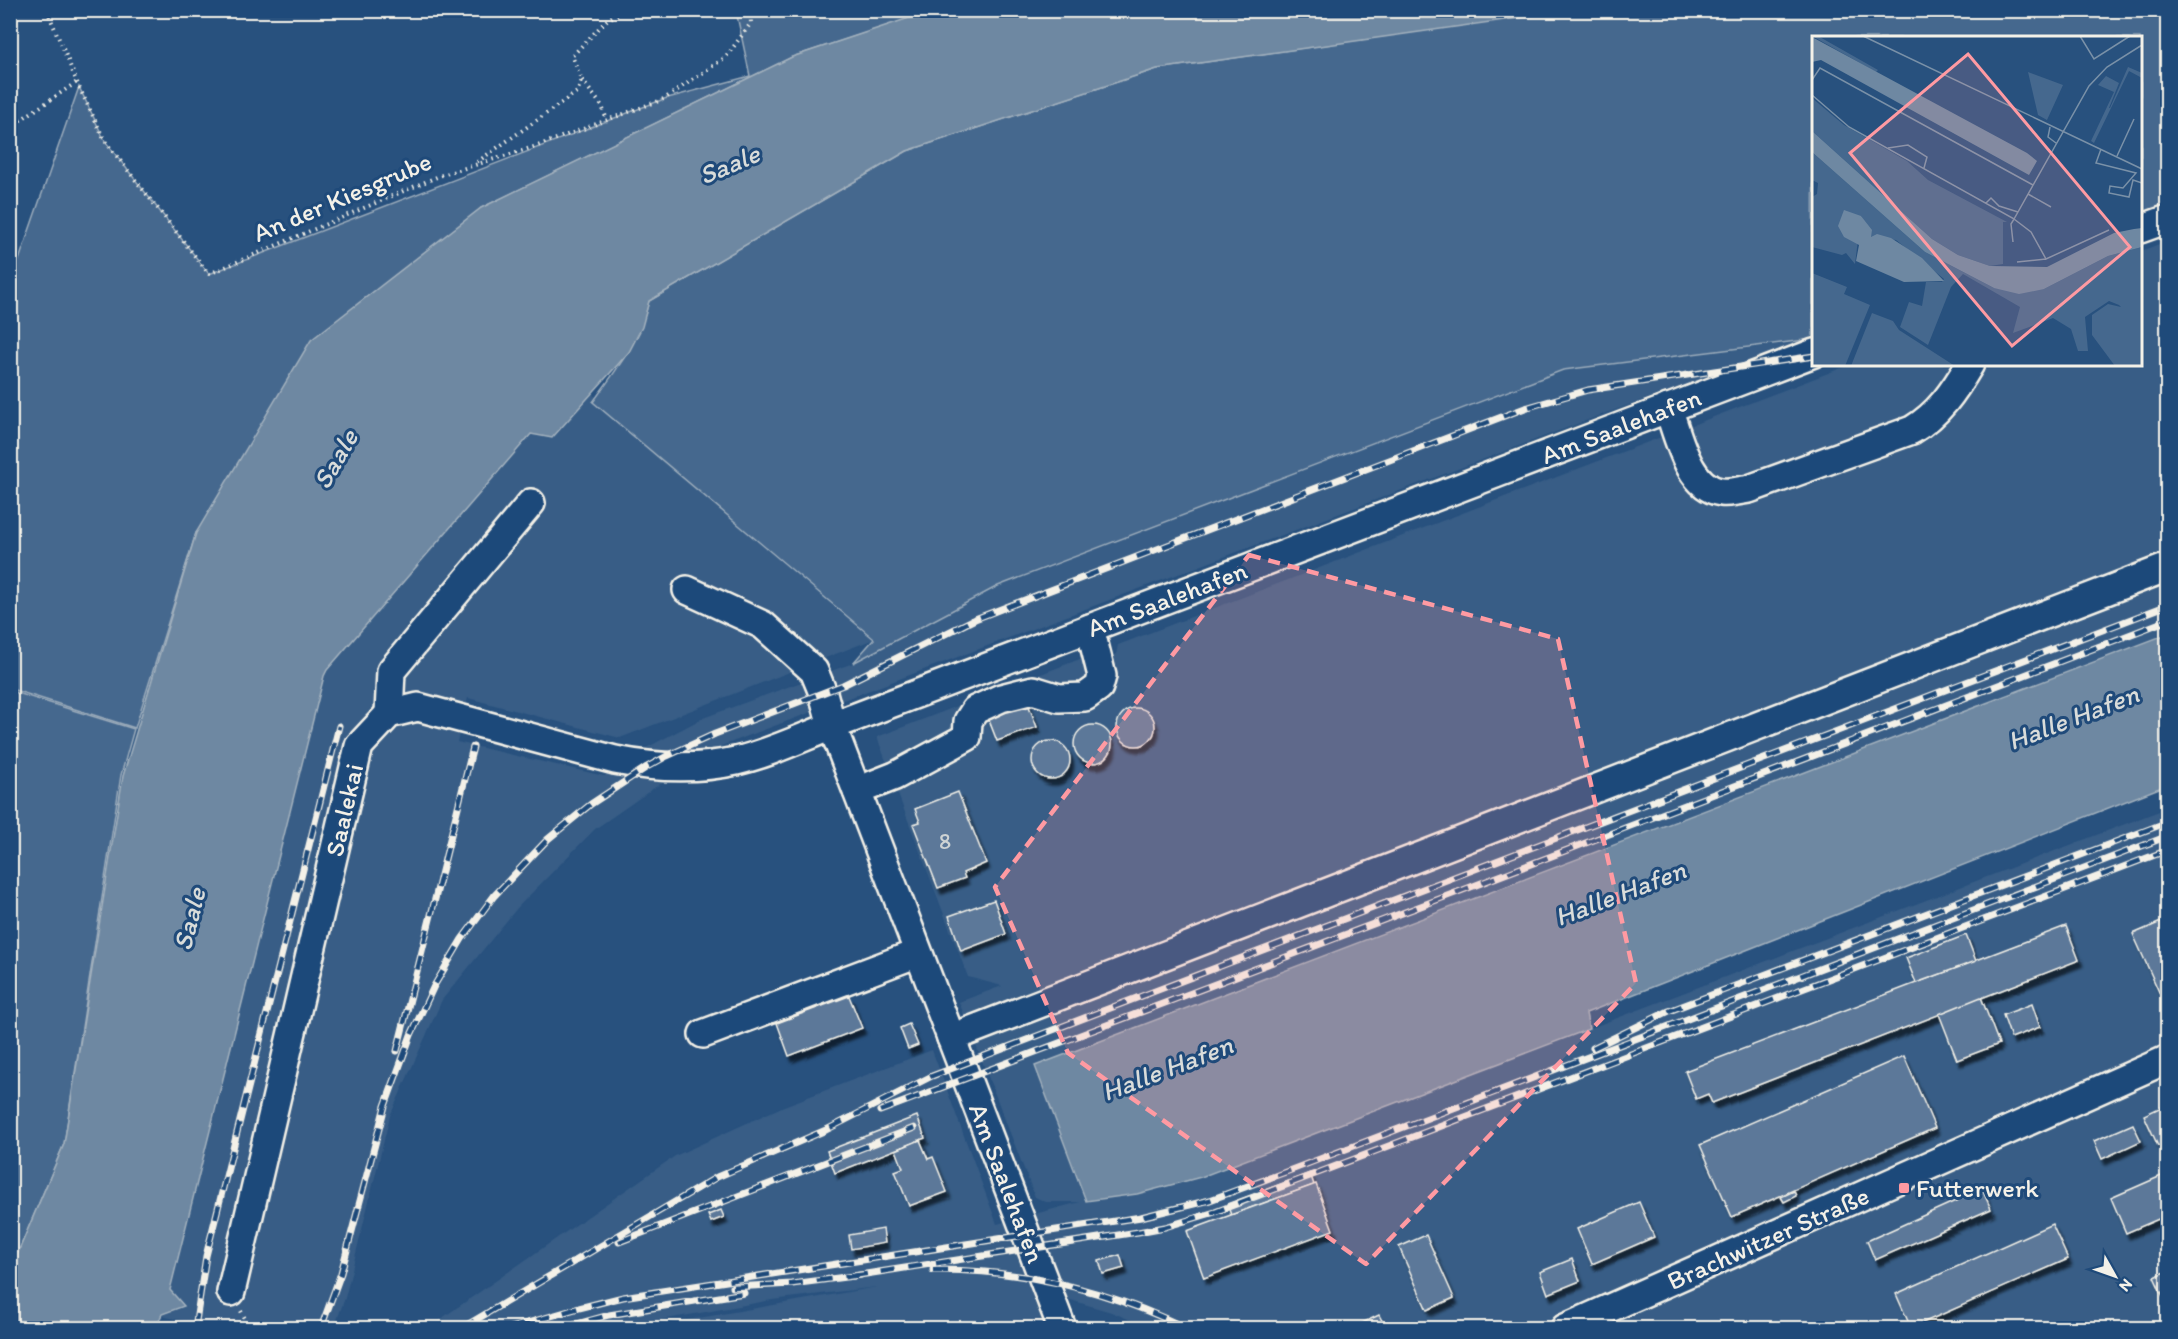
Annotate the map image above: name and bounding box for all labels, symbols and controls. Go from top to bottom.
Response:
inset map [1812,36,2142,366]
water label: Saale [693,136,765,192]
street label: An der Kiesgrube [248,145,436,249]
street label: Am Saalehafen [1537,381,1705,471]
water label: Saale [305,423,366,495]
street label: Am Saalehafen [1083,554,1251,644]
water label: Halle Hafen [2003,677,2144,757]
street label: Saalekai [318,760,370,860]
house number: 8 [939,828,951,855]
water label: Halle Hafen [1550,853,1691,933]
water label: Saale [165,883,213,954]
water label: Halle Hafen [1097,1028,1238,1108]
street label: Am Saalehafen [962,1099,1052,1267]
place label: Futterwerk [1916,1172,2039,1204]
street label: Brachwitzer Straße [1662,1179,1874,1297]
marker: Futterwerk [1897,1181,1911,1195]
north arrow [2085,1246,2145,1306]
text: N [2115,1275,2137,1296]

